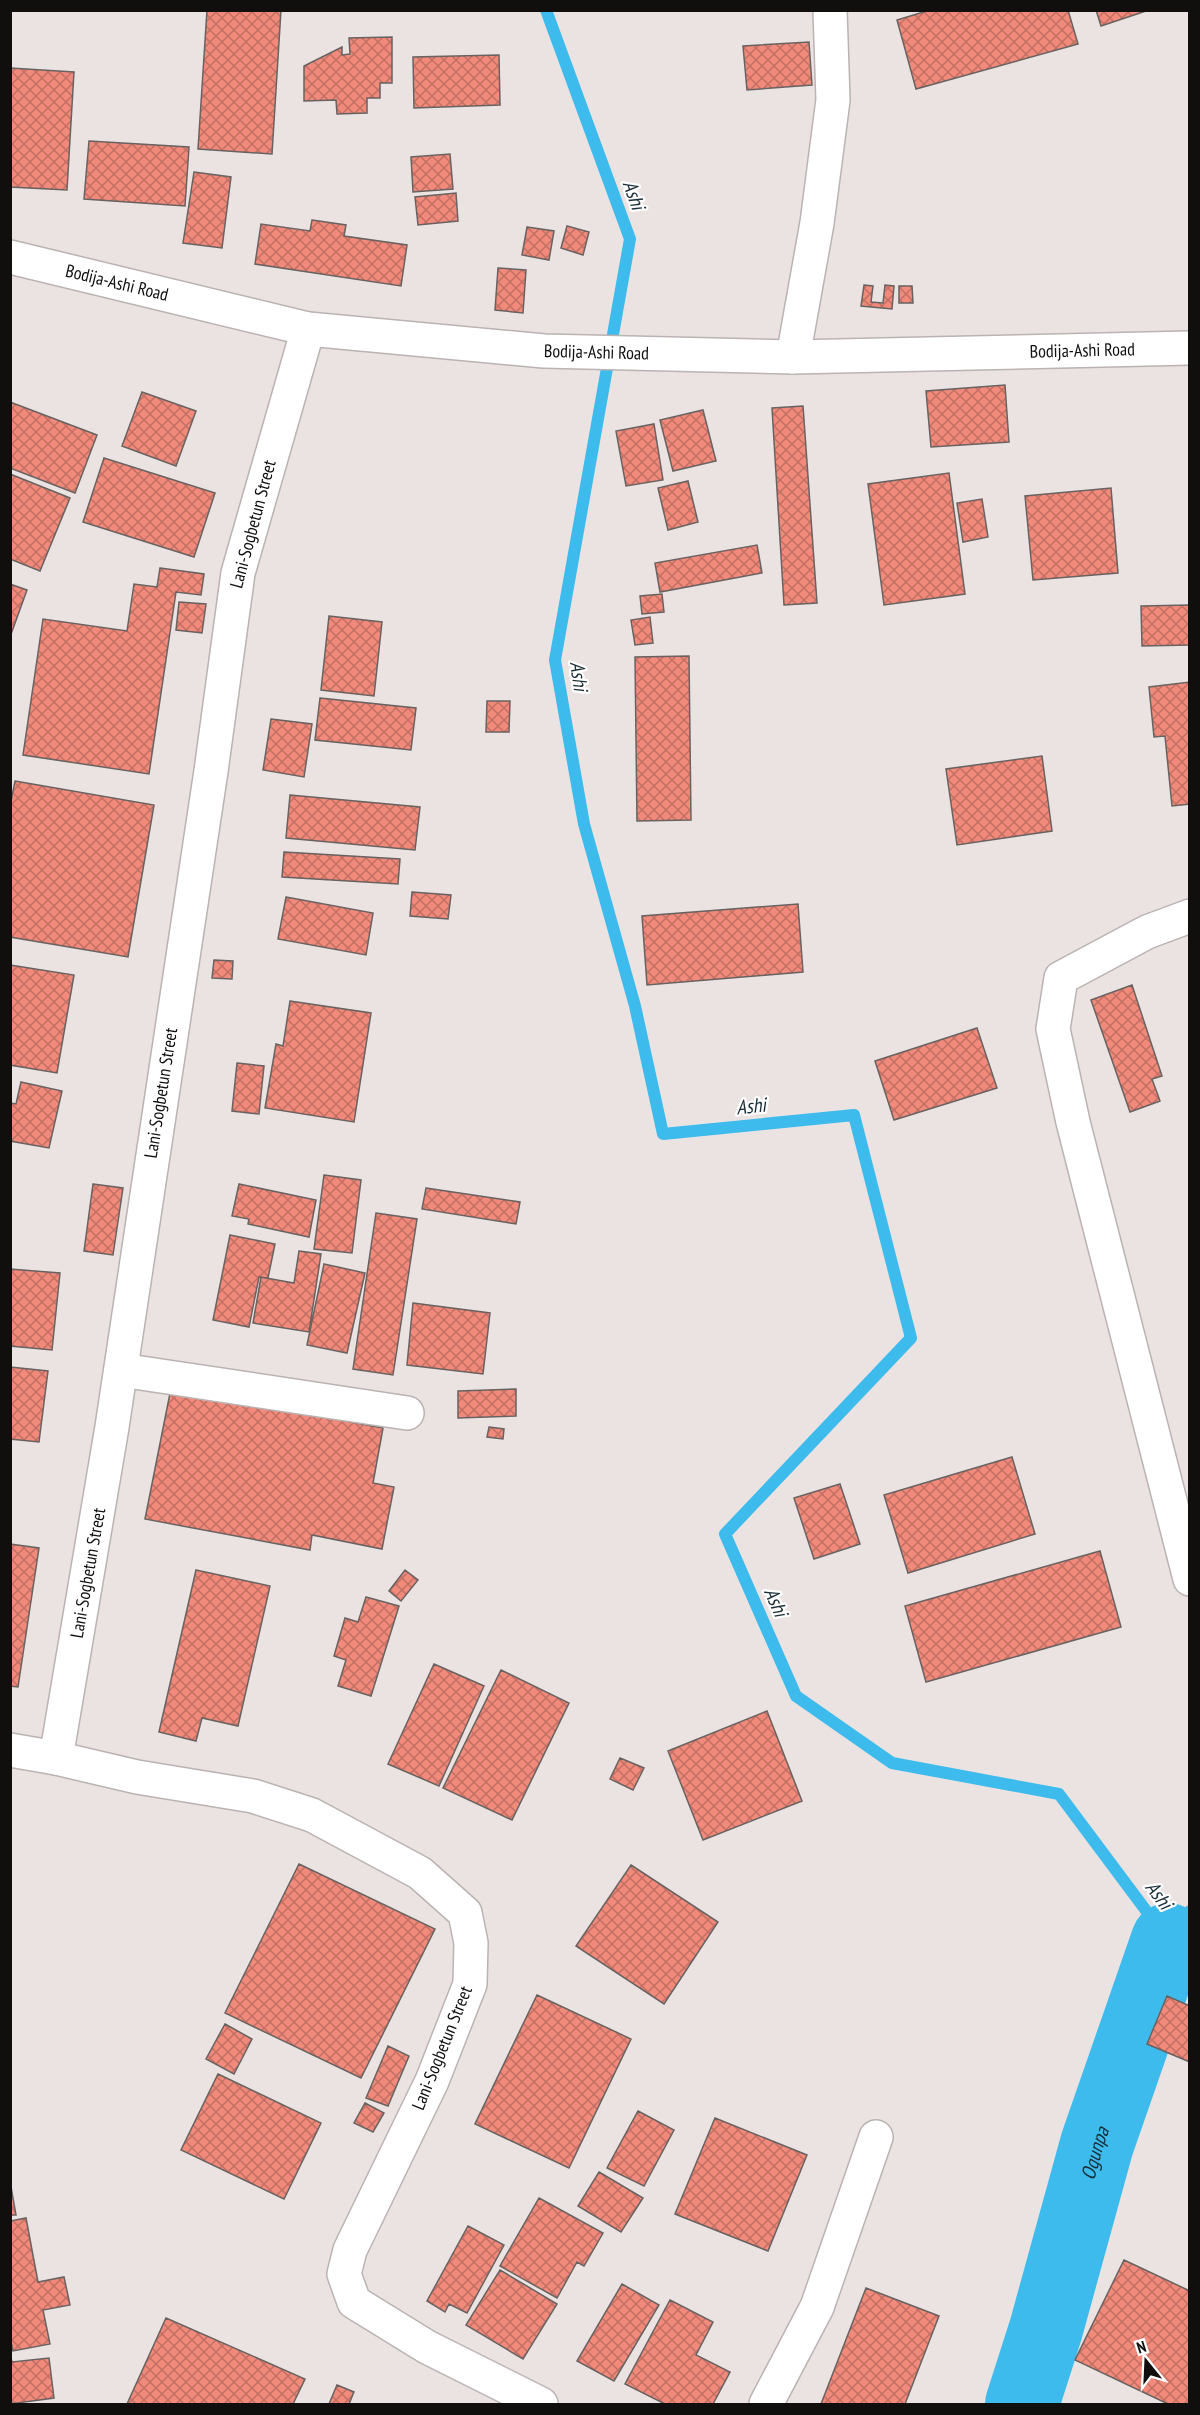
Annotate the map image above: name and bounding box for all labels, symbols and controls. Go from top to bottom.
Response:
water label: Ashi [617,177,652,216]
street label: Bodija-Ashi Road [63,259,171,306]
street label: Bodija-Ashi Road [1029,337,1135,363]
street label: Bodija-Ashi Road [544,339,649,365]
street label: Lani-Sogbetun Street [224,457,281,590]
water label: Ashi [564,660,594,695]
street label: Lani-Sogbetun Street [139,1026,182,1160]
water label: Ashi [735,1091,770,1120]
street label: Lani-Sogbetun Street [65,1506,110,1640]
water label: Ashi [758,1583,795,1623]
water label: Ashi [1140,1875,1180,1917]
street label: Lani-Sogbetun Street [406,1982,477,2113]
water label: Ogunpa [1075,2122,1115,2183]
north arrow [1116,2331,1176,2391]
text: N [1134,2336,1149,2358]

